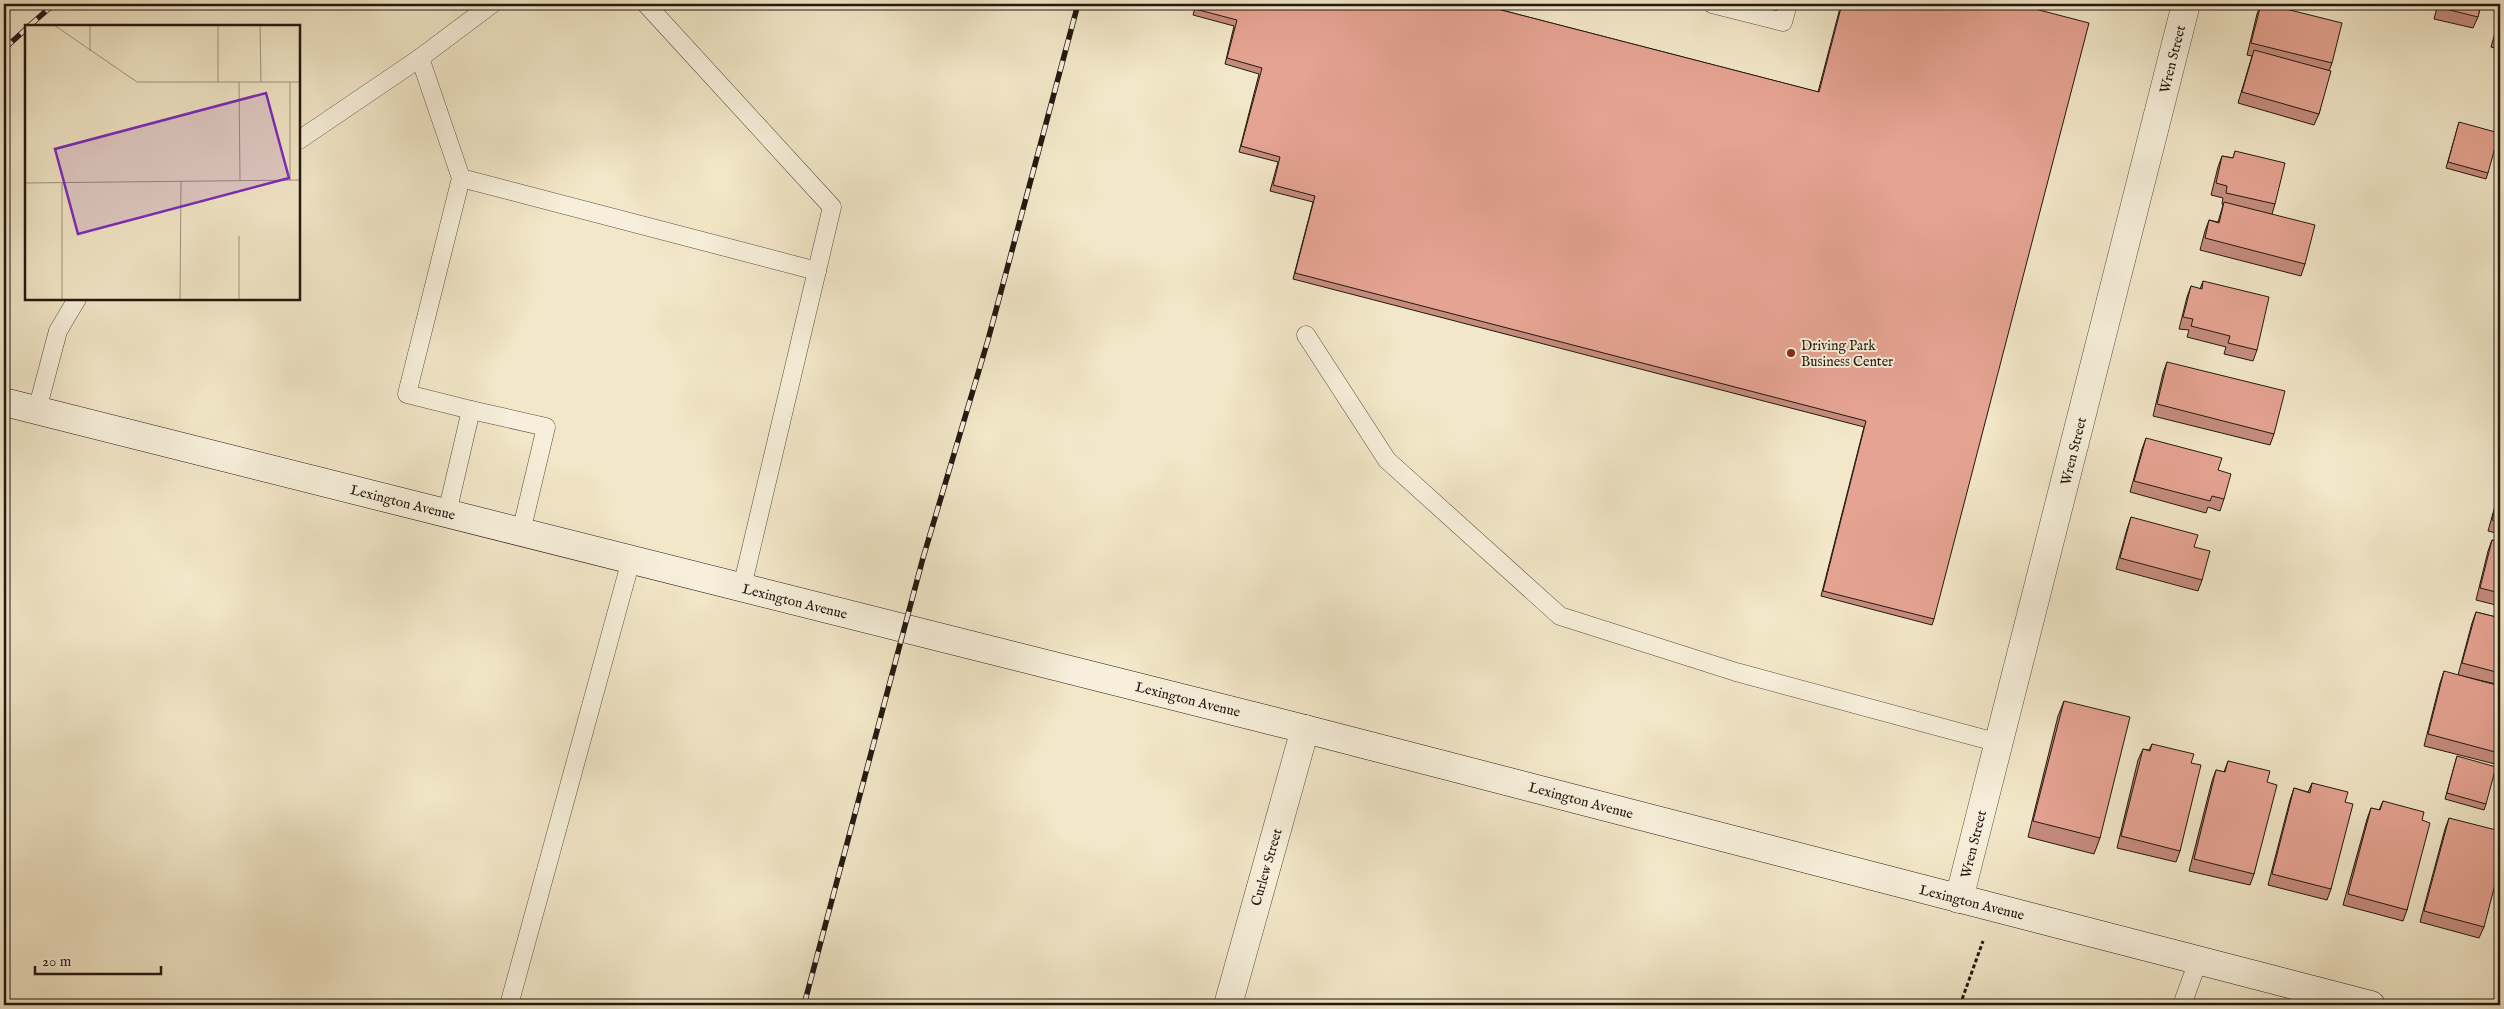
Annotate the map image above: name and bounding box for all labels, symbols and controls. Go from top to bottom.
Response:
street label: Wren Street [2156,23,2190,95]
inset map [25,25,300,300]
place label: Driving Park Business Center [1801,337,1893,371]
marker: Driving Park Business Center [1785,347,1797,359]
street label: Wren Street [2057,415,2091,487]
street label: Lexington Avenue [348,481,458,525]
street label: Lexington Avenue [740,580,850,624]
street label: Lexington Avenue [1133,678,1243,722]
street label: Lexington Avenue [1526,778,1636,824]
street label: Wren Street [1957,808,1991,880]
street label: Curlew Street [1247,826,1287,908]
street label: Lexington Avenue [1917,881,2027,925]
scale bar [35,944,161,976]
text: 20 m [42,952,72,971]

